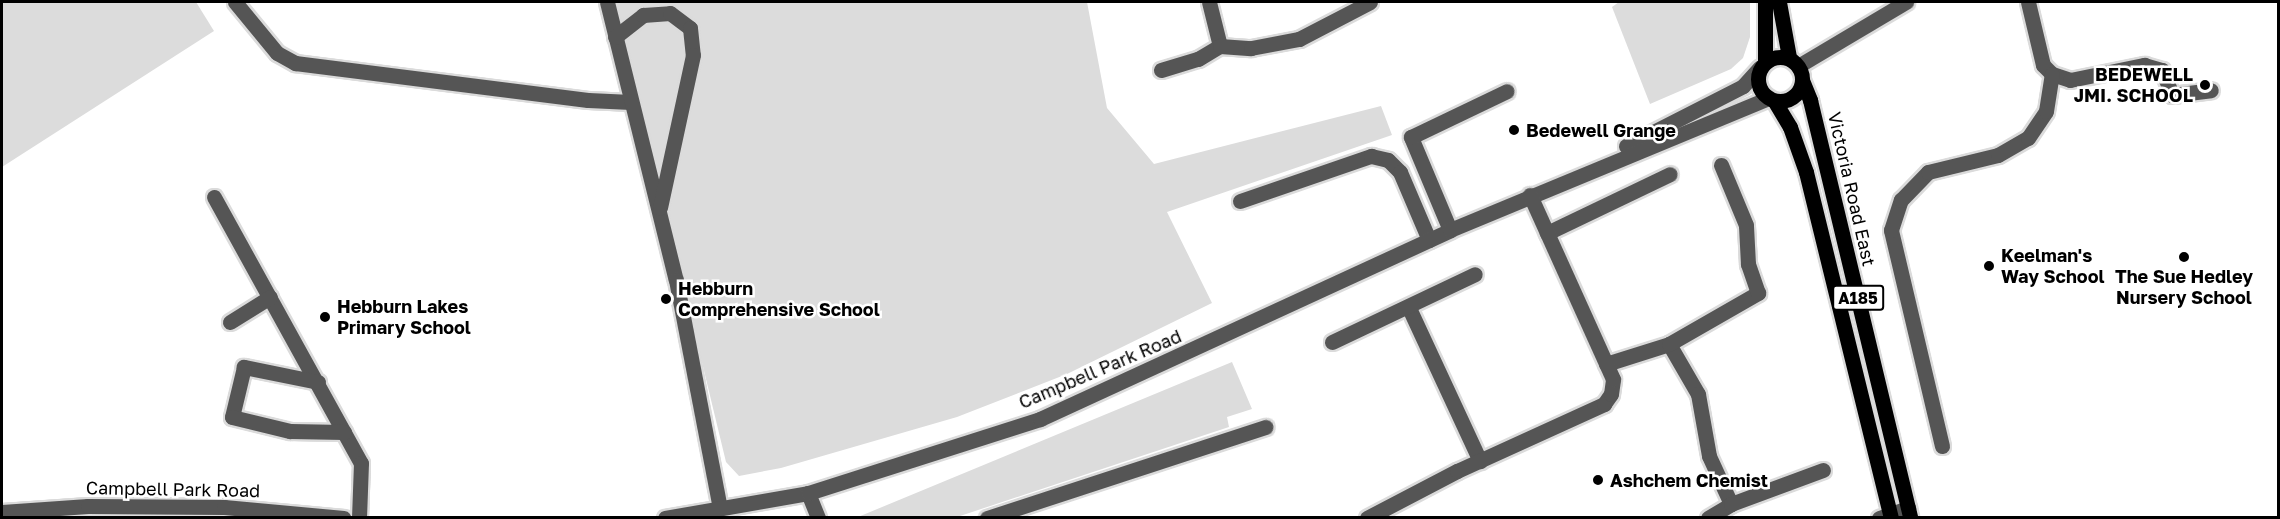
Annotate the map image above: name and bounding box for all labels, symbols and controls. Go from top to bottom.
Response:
place label: BEDEWELL JMI. SCHOOL [2074,64,2193,106]
marker: BEDEWELL JMI. SCHOOL [2198,78,2212,92]
street label: Victoria Road East [1824,110,1880,268]
place label: Bedewell Grange [1526,119,1676,141]
marker: Bedewell Grange [1507,123,1521,137]
place label: Keelman's Way School [2001,245,2104,288]
marker: The Sue Hedley Nursery School [2177,250,2191,264]
marker: Keelman's Way School [1982,259,1996,273]
place label: The Sue Hedley Nursery School [2115,266,2253,308]
place label: Hebburn Comprehensive School [678,278,880,320]
road number: A185 [1831,285,1885,311]
marker: Hebburn Comprehensive School [659,292,673,306]
place label: Hebburn Lakes Primary School [337,296,471,338]
marker: Hebburn Lakes Primary School [318,310,332,324]
street label: Campbell Park Road [1015,325,1185,413]
place label: Ashchem Chemist [1610,469,1768,491]
marker: Ashchem Chemist [1591,473,1605,487]
street label: Campbell Park Road [86,477,260,501]

